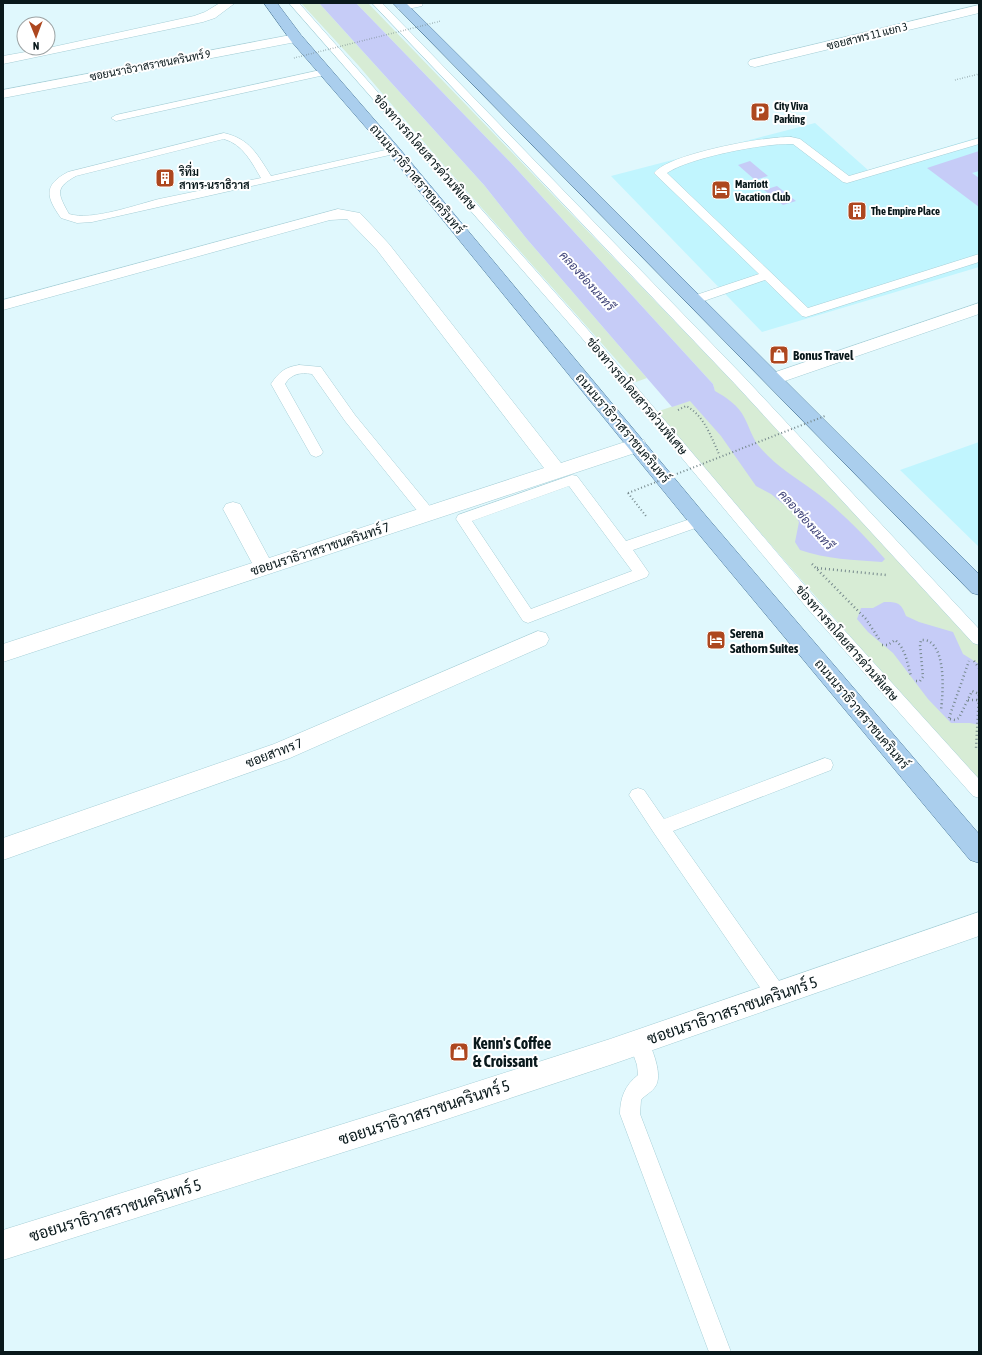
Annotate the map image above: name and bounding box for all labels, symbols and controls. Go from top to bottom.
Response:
north arrow [16,16,56,56]
street label: ซอยสาทร 11 แยก 3 [825,20,909,52]
text: N [33,40,40,52]
street label: ซอยนราธิวาสราชนครินทร์ 9 [88,45,212,83]
street label: ช่องทางรถโดยสารด่วนพิเศษ [371,90,480,213]
place label: City Viva Parking [774,100,808,125]
parking icon: City Viva Parking [749,101,771,123]
street label: ถนนนราธิวาสราชนครินทร์ [367,120,469,237]
place label: ริทึ่ม สาทร-นราธิวาส [178,161,250,191]
building icon: ริทึ่ม สาทร-นราธิวาส [154,167,176,189]
place label: Marriott Vacation Club [734,178,790,203]
hotel icon: Marriott Vacation Club [710,179,732,201]
building icon: The Empire Place [846,200,868,222]
place label: The Empire Place [871,205,940,217]
water label: คลองช่องนนทรี [557,248,619,315]
street label: ช่องทางรถโดยสารด่วนพิเศษ [583,334,691,458]
shop icon: Bonus Travel [768,344,790,366]
place label: Bonus Travel [793,348,854,363]
street label: ถนนนราธิวาสราชนครินทร์ [573,369,675,486]
water label: คลองช่องนนทรี [776,487,838,554]
street label: ซอยนราธิวาสราชนครินทร์ 7 [248,517,391,579]
street label: ช่องทางรถโดยสารด่วนพิเศษ [793,581,902,704]
place label: Serena Sathorn Suites [730,626,799,656]
hotel icon: Serena Sathorn Suites [705,629,727,651]
street label: ถนนนราธิวาสราชนครินทร์ [812,655,914,772]
street label: ซอยสาทร 7 [243,735,305,771]
street label: ซอยนราธิวาสราชนครินทร์ 5 [643,970,820,1048]
place label: Kenn's Coffee & Croissant [473,1034,551,1070]
shop icon: Kenn's Coffee & Croissant [448,1041,470,1063]
street label: ซอยนราธิวาสราชนครินทร์ 5 [335,1073,512,1148]
street label: ซอยนราธิวาสราชนครินทร์ 5 [26,1172,203,1245]

